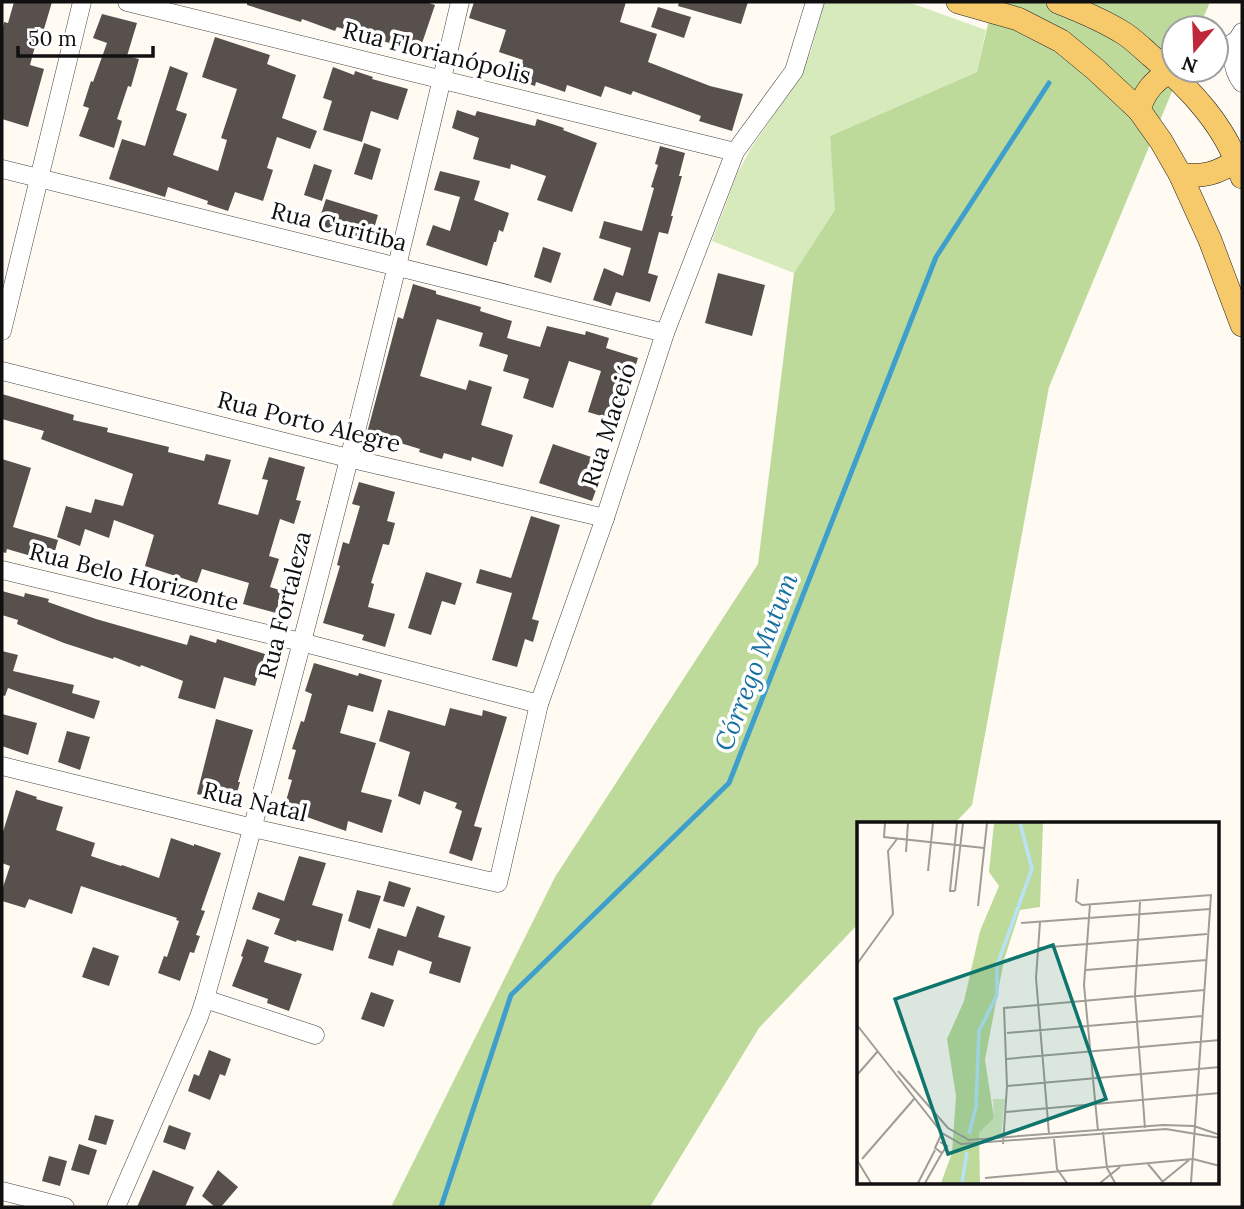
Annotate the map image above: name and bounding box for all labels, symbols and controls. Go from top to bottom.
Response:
scale bar [18,14,152,58]
street label: Rua Florianópolis [340,14,534,91]
north arrow [1160,14,1230,84]
text: 50 m [28,25,77,52]
text: N [1178,51,1200,79]
street label: Rua Curitiba [268,195,410,258]
street label: Rua Maceió [574,359,643,491]
street label: Rua Porto Alegre [214,384,404,459]
street label: Rua Fortaleza [251,528,318,682]
street label: Rua Belo Horizonte [26,535,242,618]
water label: Córrego Mutum [706,568,805,755]
street label: Rua Natal [200,774,311,829]
inset map [857,822,1220,1184]

